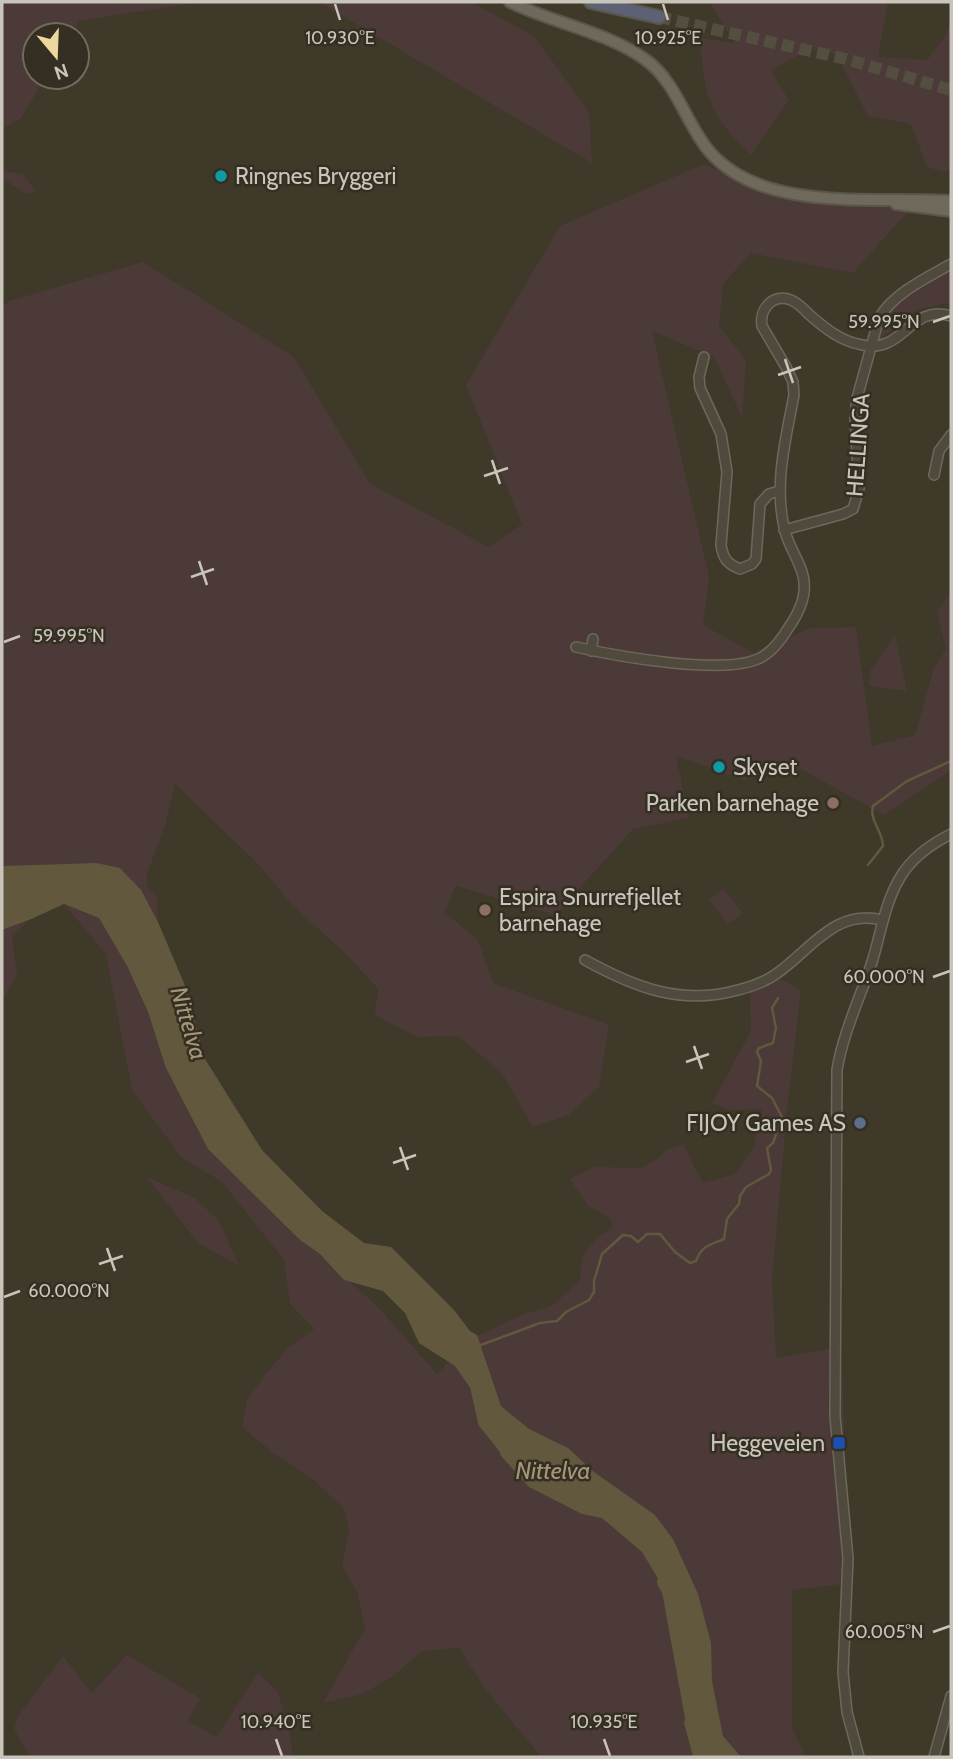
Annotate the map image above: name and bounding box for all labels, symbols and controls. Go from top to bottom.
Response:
north arrow [21,21,91,91]
text: 10.930°E [305,27,375,49]
text: 10.925°E [635,27,701,49]
text: N [51,59,71,85]
place label: Ringnes Bryggeri [235,162,396,190]
marker: Ringnes Bryggeri [213,168,229,184]
text: 59.995°N [848,311,920,333]
street label: HELLINGA [840,392,876,498]
text: 59.995°N [33,625,105,647]
place label: Skyset [733,753,797,781]
marker: Skyset [711,759,727,775]
place label: Parken barnehage [646,789,819,817]
marker: Parken barnehage [825,795,841,811]
place label: Espira Snurrefjellet barnehage [499,883,681,937]
marker: Espira Snurrefjellet barnehage [477,902,493,918]
text: 60.000°N [843,966,925,988]
water label: Nittelva [164,983,214,1063]
place label: FIJOY Games AS [686,1109,846,1137]
marker: FIJOY Games AS [852,1115,868,1131]
text: 60.000°N [28,1280,110,1302]
place label: Heggeveien [710,1429,825,1457]
marker: Heggeveien [831,1435,847,1451]
water label: Nittelva [516,1456,590,1485]
text: 60.005°N [845,1621,923,1643]
text: 10.940°E [241,1711,311,1733]
text: 10.935°E [571,1711,637,1733]

